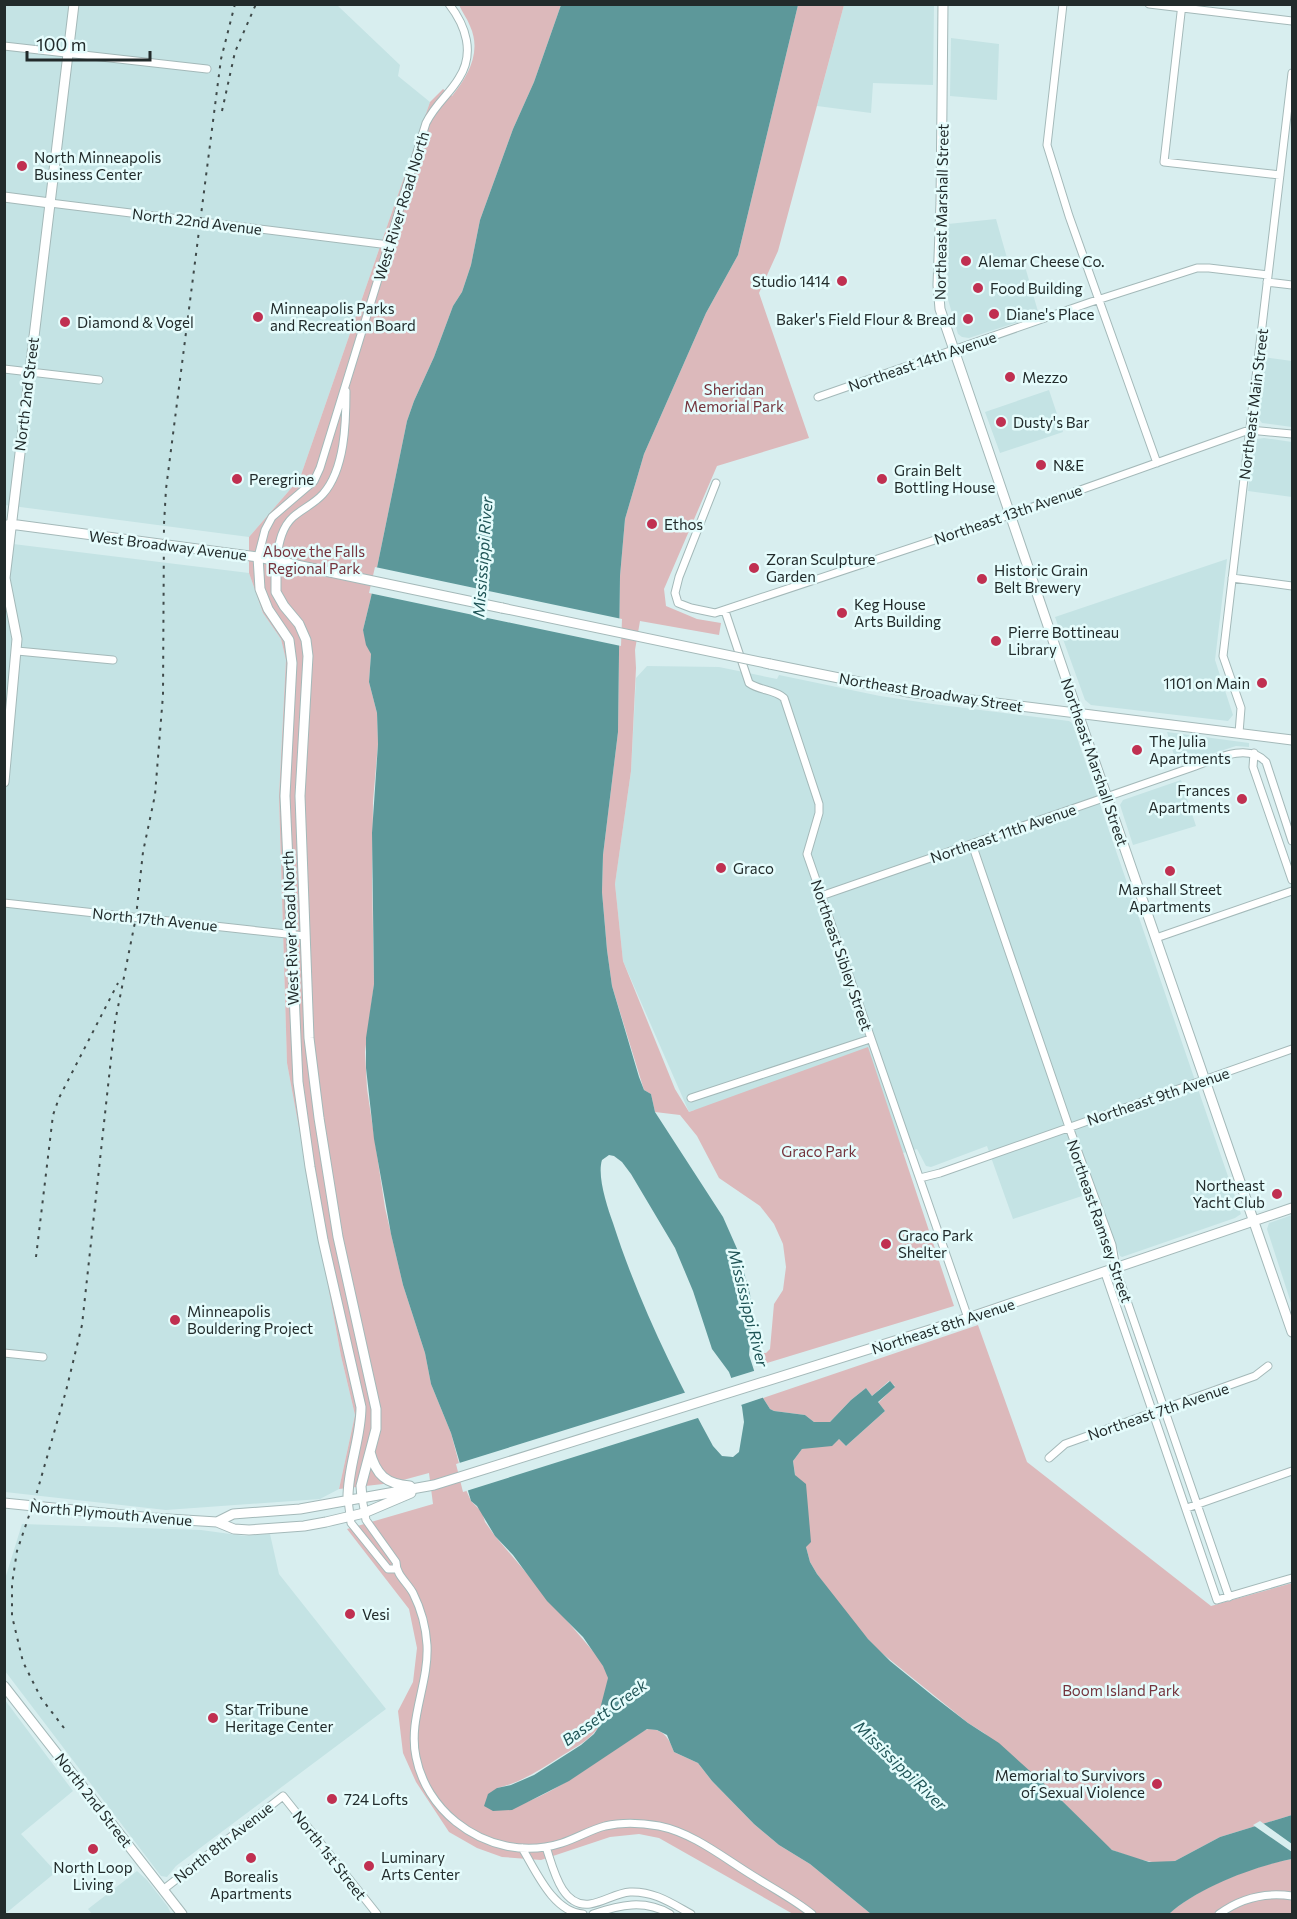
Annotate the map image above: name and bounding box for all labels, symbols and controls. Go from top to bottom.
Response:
scale bar [27,24,150,62]
text: 100 m [36,33,86,55]
street label: Northeast Marshall Street [930,124,952,300]
street label: West River Road North [370,129,432,283]
place label: North Minneapolis Business Center [34,148,162,183]
marker: North Minneapolis Business Center [15,159,29,173]
street label: North 22nd Avenue [131,204,263,238]
place label: Alemar Cheese Co. [978,252,1105,270]
marker: Alemar Cheese Co. [959,254,973,268]
place label: Studio 1414 [752,272,830,290]
marker: Studio 1414 [835,274,849,288]
place label: Food Building [990,279,1083,297]
marker: Food Building [971,281,985,295]
place label: Minneapolis Parks and Recreation Board [270,299,416,334]
place label: Diane's Place [1006,305,1094,323]
marker: Diane's Place [987,307,1001,321]
marker: Minneapolis Parks and Recreation Board [251,310,265,324]
place label: Baker's Field Flour & Bread [776,310,956,328]
marker: Baker's Field Flour & Bread [961,312,975,326]
place label: Diamond & Vogel [77,313,194,331]
marker: Diamond & Vogel [58,315,72,329]
street label: Northeast 14th Avenue [846,327,999,395]
street label: Northeast Main Street [1235,327,1271,481]
street label: North 2nd Street [10,336,42,452]
place label: Mezzo [1022,368,1068,386]
marker: Mezzo [1003,370,1017,384]
park label: Sheridan Memorial Park [684,380,784,415]
place label: Dusty's Bar [1013,413,1089,431]
marker: Dusty's Bar [994,415,1008,429]
place label: N&E [1053,456,1084,474]
marker: N&E [1034,458,1048,472]
place label: Grain Belt Bottling House [894,461,996,496]
place label: Peregrine [249,470,314,488]
marker: Peregrine [230,472,244,486]
marker: Grain Belt Bottling House [875,472,889,486]
street label: Northeast 13th Avenue [932,480,1084,548]
water label: Mississippi River [468,496,496,618]
place label: Ethos [664,515,703,533]
marker: Ethos [645,517,659,531]
street label: West Broadway Avenue [88,526,248,564]
park label: Above the Falls Regional Park [263,542,365,577]
place label: Zoran Sculpture Garden [766,550,876,585]
marker: Zoran Sculpture Garden [747,561,761,575]
place label: Historic Grain Belt Brewery [994,561,1088,596]
marker: Historic Grain Belt Brewery [975,572,989,586]
place label: Keg House Arts Building [854,595,941,630]
marker: Keg House Arts Building [835,606,849,620]
place label: Pierre Bottineau Library [1008,623,1119,658]
marker: Pierre Bottineau Library [989,634,1003,648]
street label: Northeast Broadway Street [838,669,1024,715]
place label: 1101 on Main [1163,674,1250,692]
street label: Northeast Marshall Street [1058,676,1132,848]
marker: 1101 on Main [1255,676,1269,690]
place label: The Julia Apartments [1149,732,1231,767]
marker: The Julia Apartments [1130,743,1144,757]
place label: Frances Apartments [1148,781,1230,816]
marker: Frances Apartments [1235,792,1249,806]
street label: Northeast 11th Avenue [928,800,1078,866]
street label: West River Road North [278,850,302,1006]
place label: Graco [733,859,774,877]
marker: Graco [714,861,728,875]
marker: Marshall Street Apartments [1163,864,1177,878]
street label: Northeast Sibley Street [808,877,876,1033]
place label: Marshall Street Apartments [1118,880,1222,915]
street label: North 17th Avenue [91,903,219,935]
street label: Northeast 9th Avenue [1084,1063,1232,1129]
street label: Northeast Ramsey Street [1064,1137,1136,1305]
park label: Graco Park [781,1142,857,1160]
place label: Northeast Yacht Club [1193,1176,1265,1211]
marker: Northeast Yacht Club [1270,1187,1284,1201]
place label: Graco Park Shelter [898,1226,973,1261]
marker: Graco Park Shelter [879,1237,893,1251]
water label: Mississippi River [725,1247,773,1369]
street label: Northeast 8th Avenue [869,1294,1017,1358]
place label: Minneapolis Bouldering Project [187,1302,313,1337]
marker: Minneapolis Bouldering Project [168,1313,182,1327]
street label: Northeast 7th Avenue [1085,1378,1231,1444]
street label: North Plymouth Avenue [29,1497,193,1529]
place label: Vesi [362,1605,390,1623]
marker: Vesi [343,1607,357,1621]
water label: Bassett Creek [558,1675,650,1749]
park label: Boom Island Park [1062,1681,1180,1699]
place label: Star Tribune Heritage Center [225,1700,334,1735]
marker: Star Tribune Heritage Center [206,1711,220,1725]
water label: Mississippi River [851,1716,951,1814]
street label: North 2nd Street [52,1749,136,1851]
place label: Memorial to Survivors of Sexual Violence [995,1766,1145,1801]
marker: Memorial to Survivors of Sexual Violence [1150,1777,1164,1791]
place label: 724 Lofts [344,1790,408,1808]
marker: 724 Lofts [325,1792,339,1806]
street label: North 8th Avenue [170,1798,276,1886]
street label: North 1st Street [290,1807,370,1903]
marker: North Loop Living [86,1842,100,1856]
place label: Luminary Arts Center [381,1848,460,1883]
marker: Borealis Apartments [244,1851,258,1865]
place label: North Loop Living [53,1858,133,1893]
marker: Luminary Arts Center [362,1859,376,1873]
place label: Borealis Apartments [210,1867,292,1902]

